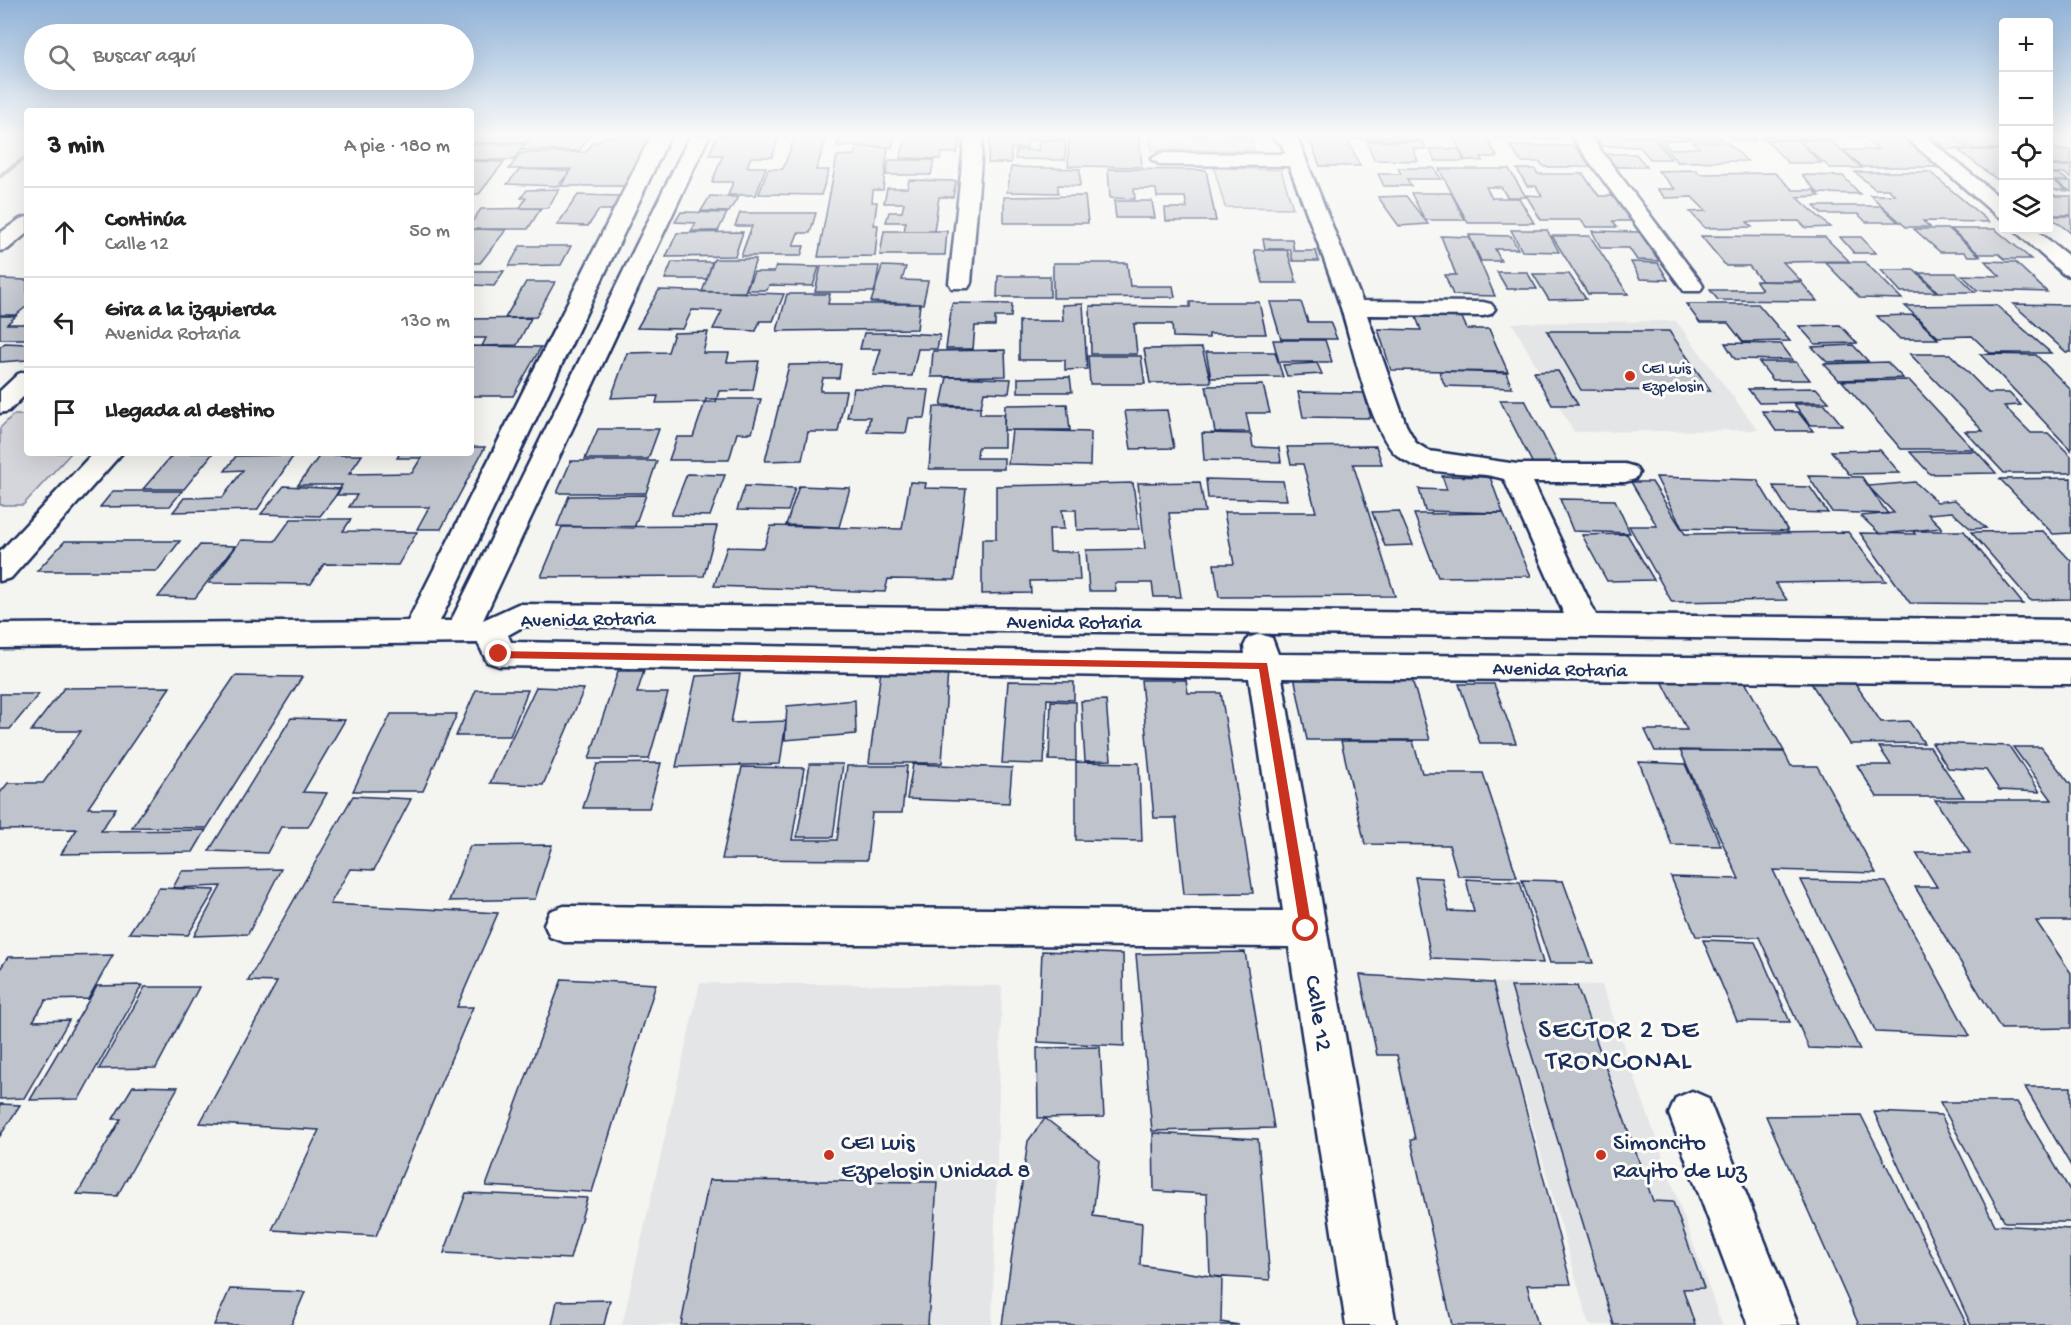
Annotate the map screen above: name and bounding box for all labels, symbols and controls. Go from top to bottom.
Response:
map controls [1999,18,2053,234]
button: + [1999,18,2053,72]
search box [24,24,474,90]
icon: search [45,41,78,74]
text: Buscar aquí [93,44,196,70]
button: − [1999,72,2053,126]
button: locate [1999,126,2053,180]
text: 3 min [48,132,104,163]
text: A pie · 180 m [344,136,450,159]
button: layers [1999,180,2053,234]
text: Continúa [105,208,186,234]
icon: ahead [48,216,81,249]
text: 50 m [409,221,450,244]
text: Calle 12 [105,234,169,257]
text: Gira a la izquierda [105,298,276,324]
icon: left [48,306,81,339]
text: 130 m [401,311,450,334]
text: Avenida Rotaria [105,324,240,347]
place label: CEI Luis Ezpelosin [1642,361,1704,398]
marker: CEI Luis Ezpelosin [1623,369,1637,383]
icon: arrive [48,396,81,429]
text: Llegada al destino [105,399,275,425]
street label: Avenida Rotaria [520,609,657,634]
street label: Avenida Rotaria [1007,613,1142,636]
route end [485,640,511,666]
street label: Avenida Rotaria [1492,659,1629,684]
route start [1292,915,1318,941]
street label: Calle 12 [1296,974,1337,1054]
district label: SECTOR 2 DE TRONCONAL [1538,1016,1700,1079]
place label: CEI Luis Ezpelosin Unidad 8 [841,1130,1030,1187]
place label: Simoncito Rayito de Luz [1613,1130,1748,1187]
marker: CEI Luis Ezpelosin Unidad 8 [822,1148,836,1162]
marker: Simoncito Rayito de Luz [1594,1148,1608,1162]

